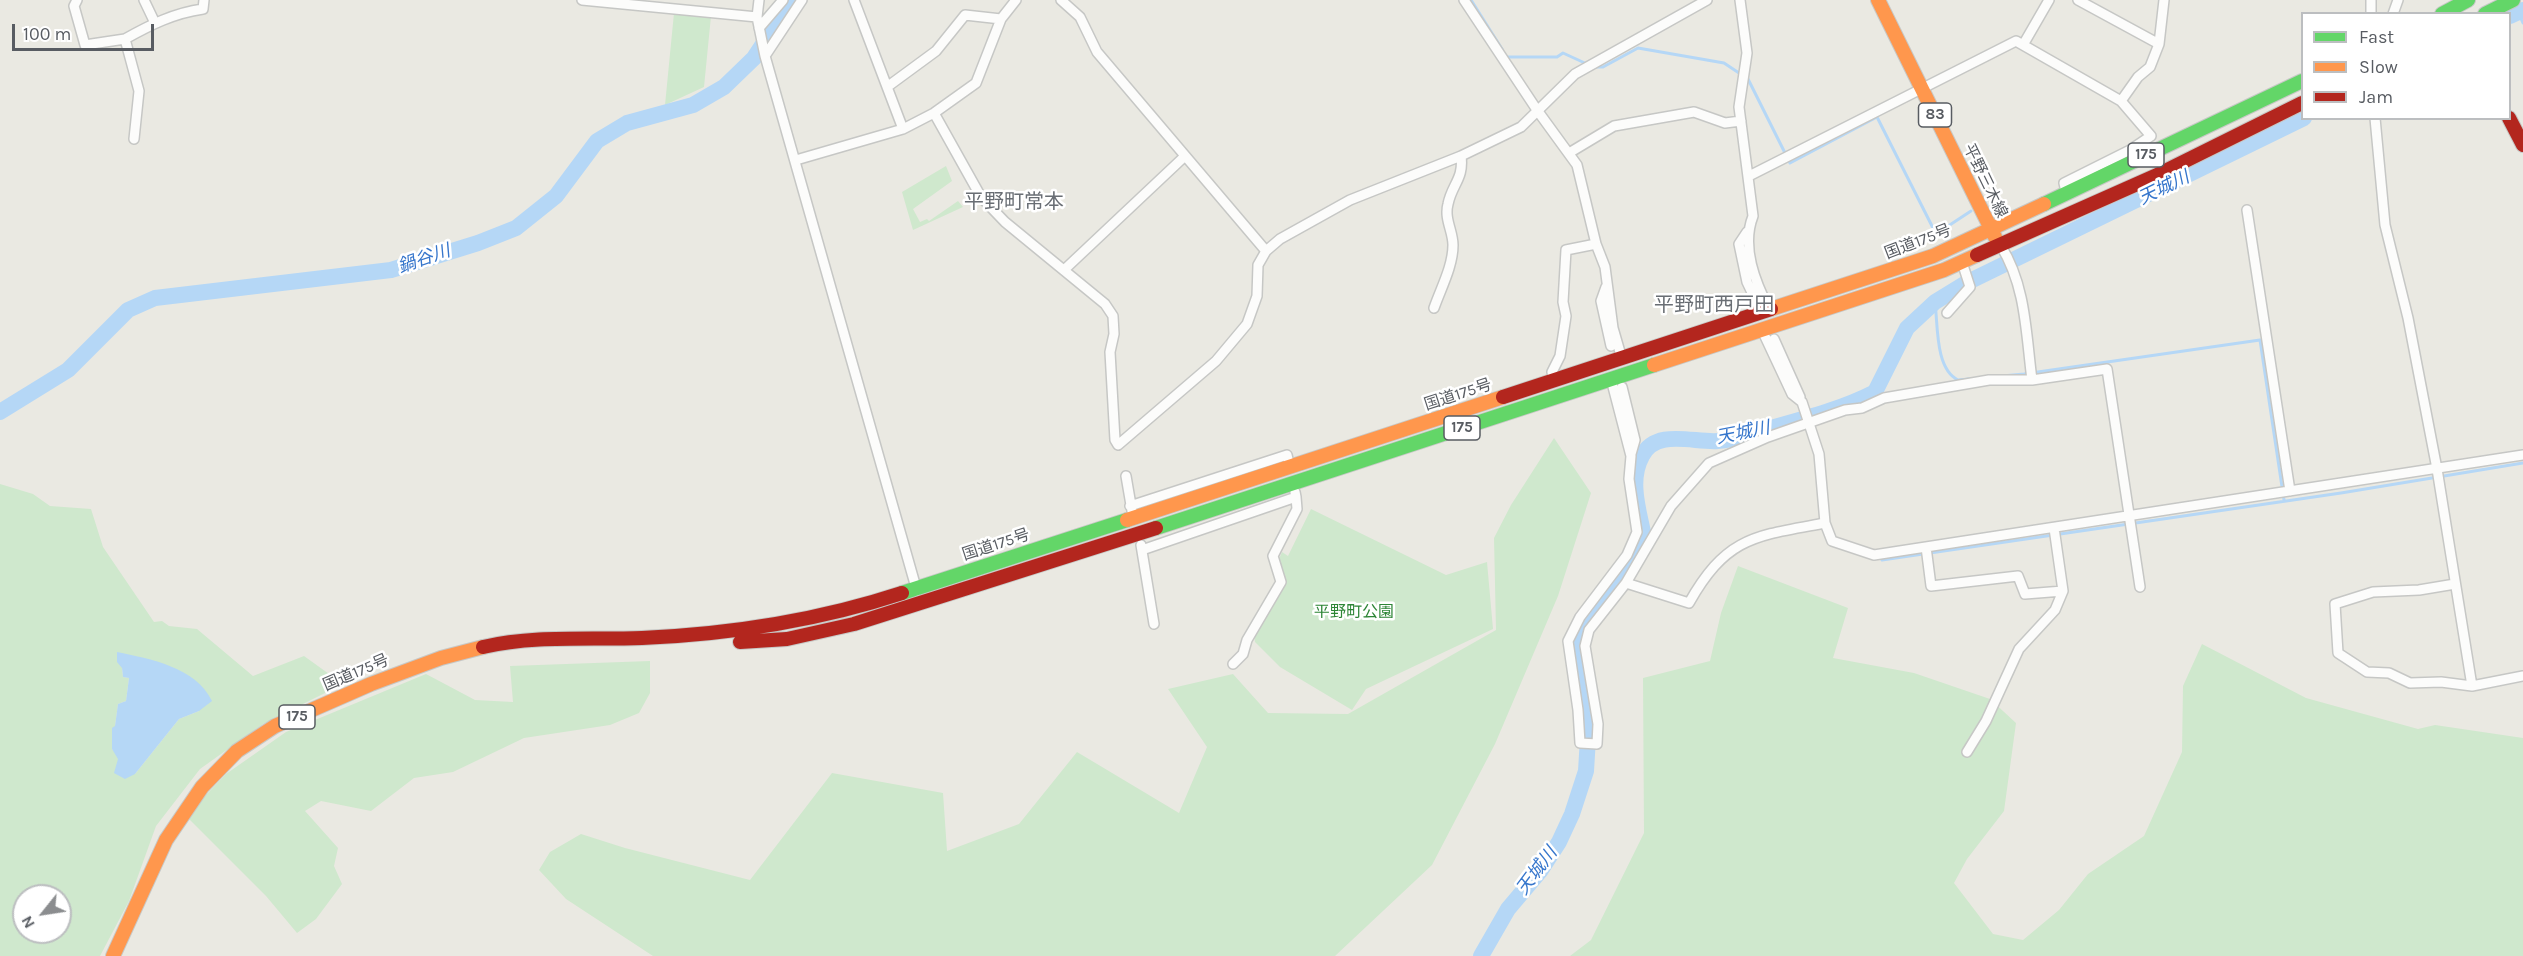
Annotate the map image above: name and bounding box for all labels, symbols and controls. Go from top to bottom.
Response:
scale bar [15,12,158,50]
legend [2301,12,2511,120]
text: 100 m [23,23,71,45]
text: Fast [2359,26,2394,48]
text: Slow [2359,56,2398,78]
text: Jam [2359,86,2393,108]
road number: 83 [1918,103,1952,127]
street label: 平野三木線 [1959,141,2011,221]
road number: 175 [2128,143,2164,167]
water label: 天城川 [2135,166,2193,210]
district label: 平野町常本 [964,190,1064,214]
street label: 国道175号 [1882,221,1954,263]
water label: 鍋谷川 [395,240,453,278]
district label: 平野町西戸田 [1654,293,1774,317]
street label: 国道175号 [1422,375,1494,415]
road number: 175 [1444,416,1480,440]
water label: 天城川 [1714,417,1772,449]
street label: 国道175号 [960,525,1032,565]
park label: 平野町公園 [1314,602,1394,622]
street label: 国道175号 [320,651,392,695]
road number: 175 [279,705,315,729]
water label: 天城川 [1512,843,1562,899]
north arrow [12,884,72,944]
text: N [17,913,39,932]

